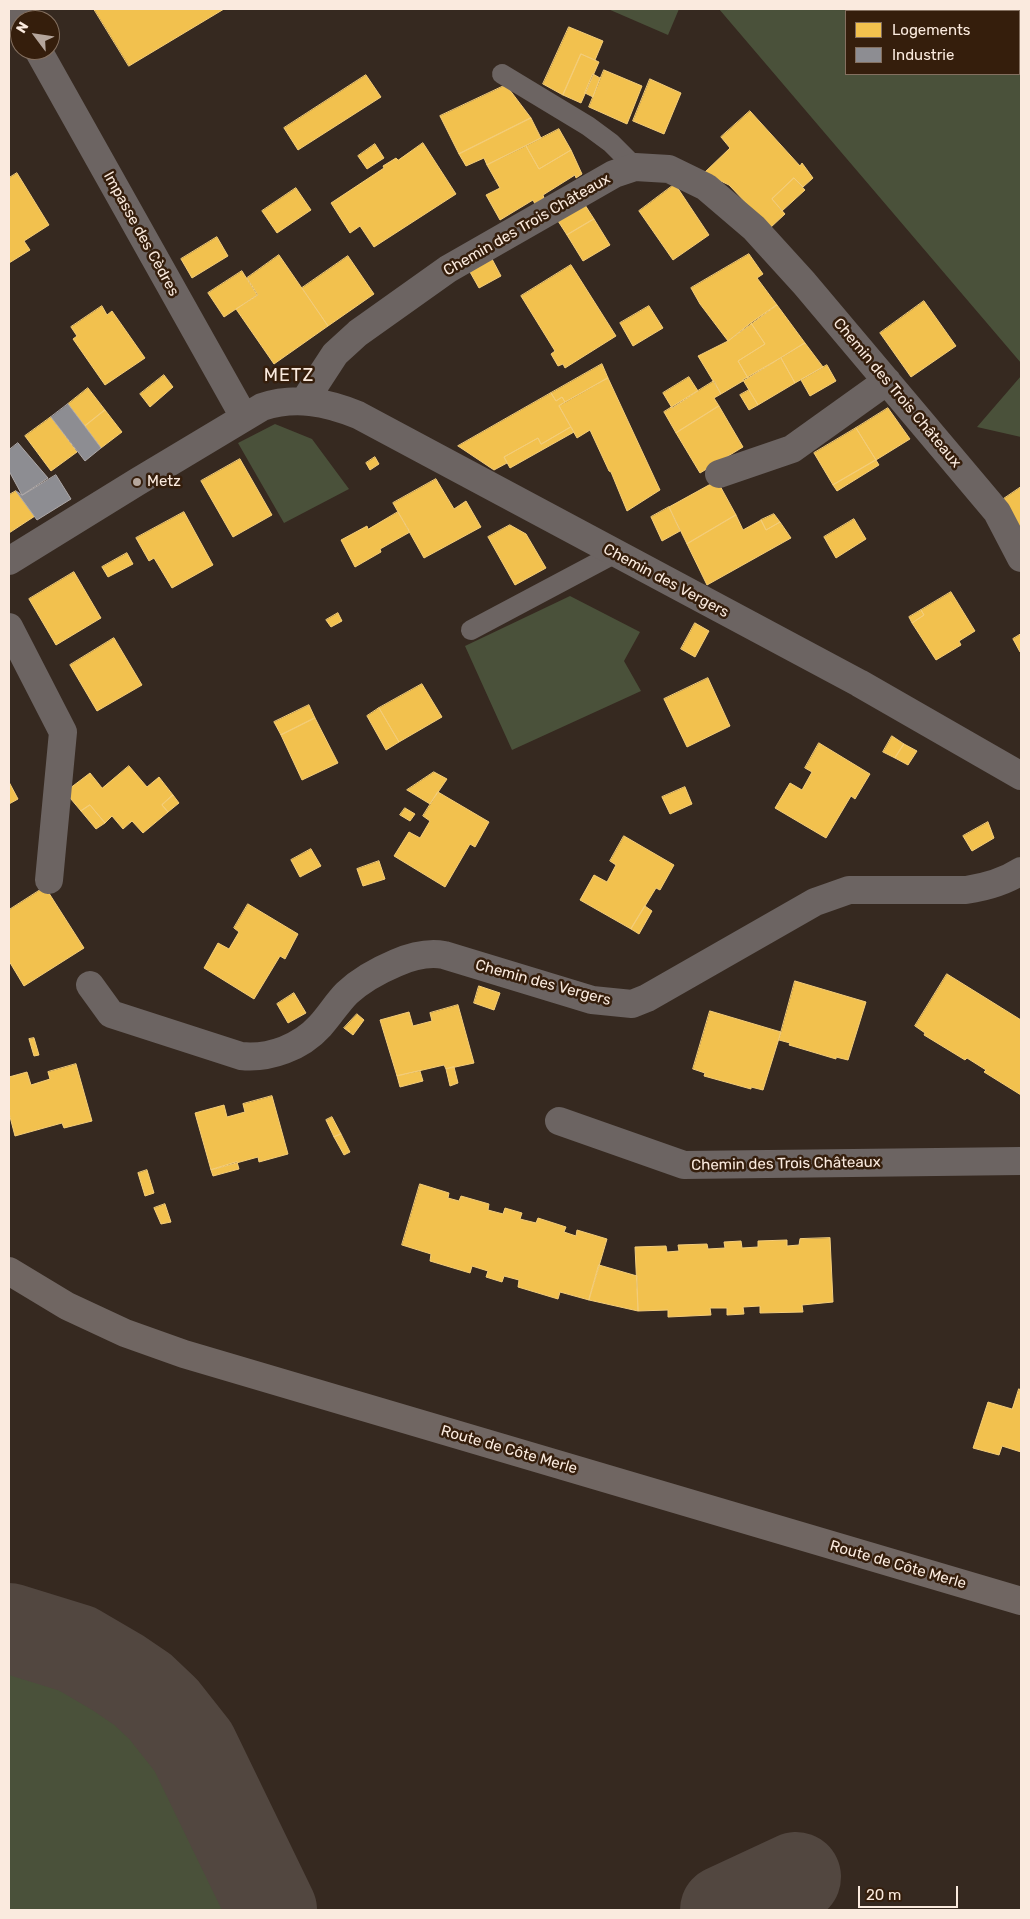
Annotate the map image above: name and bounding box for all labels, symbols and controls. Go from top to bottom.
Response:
north arrow [10,10,60,60]
legend [845,10,1020,75]
text: N [13,19,32,36]
text: Logements [892,21,970,39]
text: Industrie [892,46,954,64]
street label: Impasse des Cèdres [99,169,183,299]
street label: Chemin des Trois Châteaux [440,170,614,280]
street label: Chemin des Trois Châteaux [829,315,965,471]
district label: METZ [263,365,315,387]
place label: Metz [147,473,181,491]
marker: Metz [131,476,143,488]
street label: Chemin des Vergers [600,540,732,622]
street label: Chemin des Vergers [473,956,613,1010]
street label: Chemin des Trois Châteaux [691,1153,881,1175]
street label: Route de Côte Merle [439,1422,579,1478]
street label: Route de Côte Merle [828,1537,968,1593]
scale bar [860,1876,960,1908]
text: 20 m [866,1886,901,1904]

